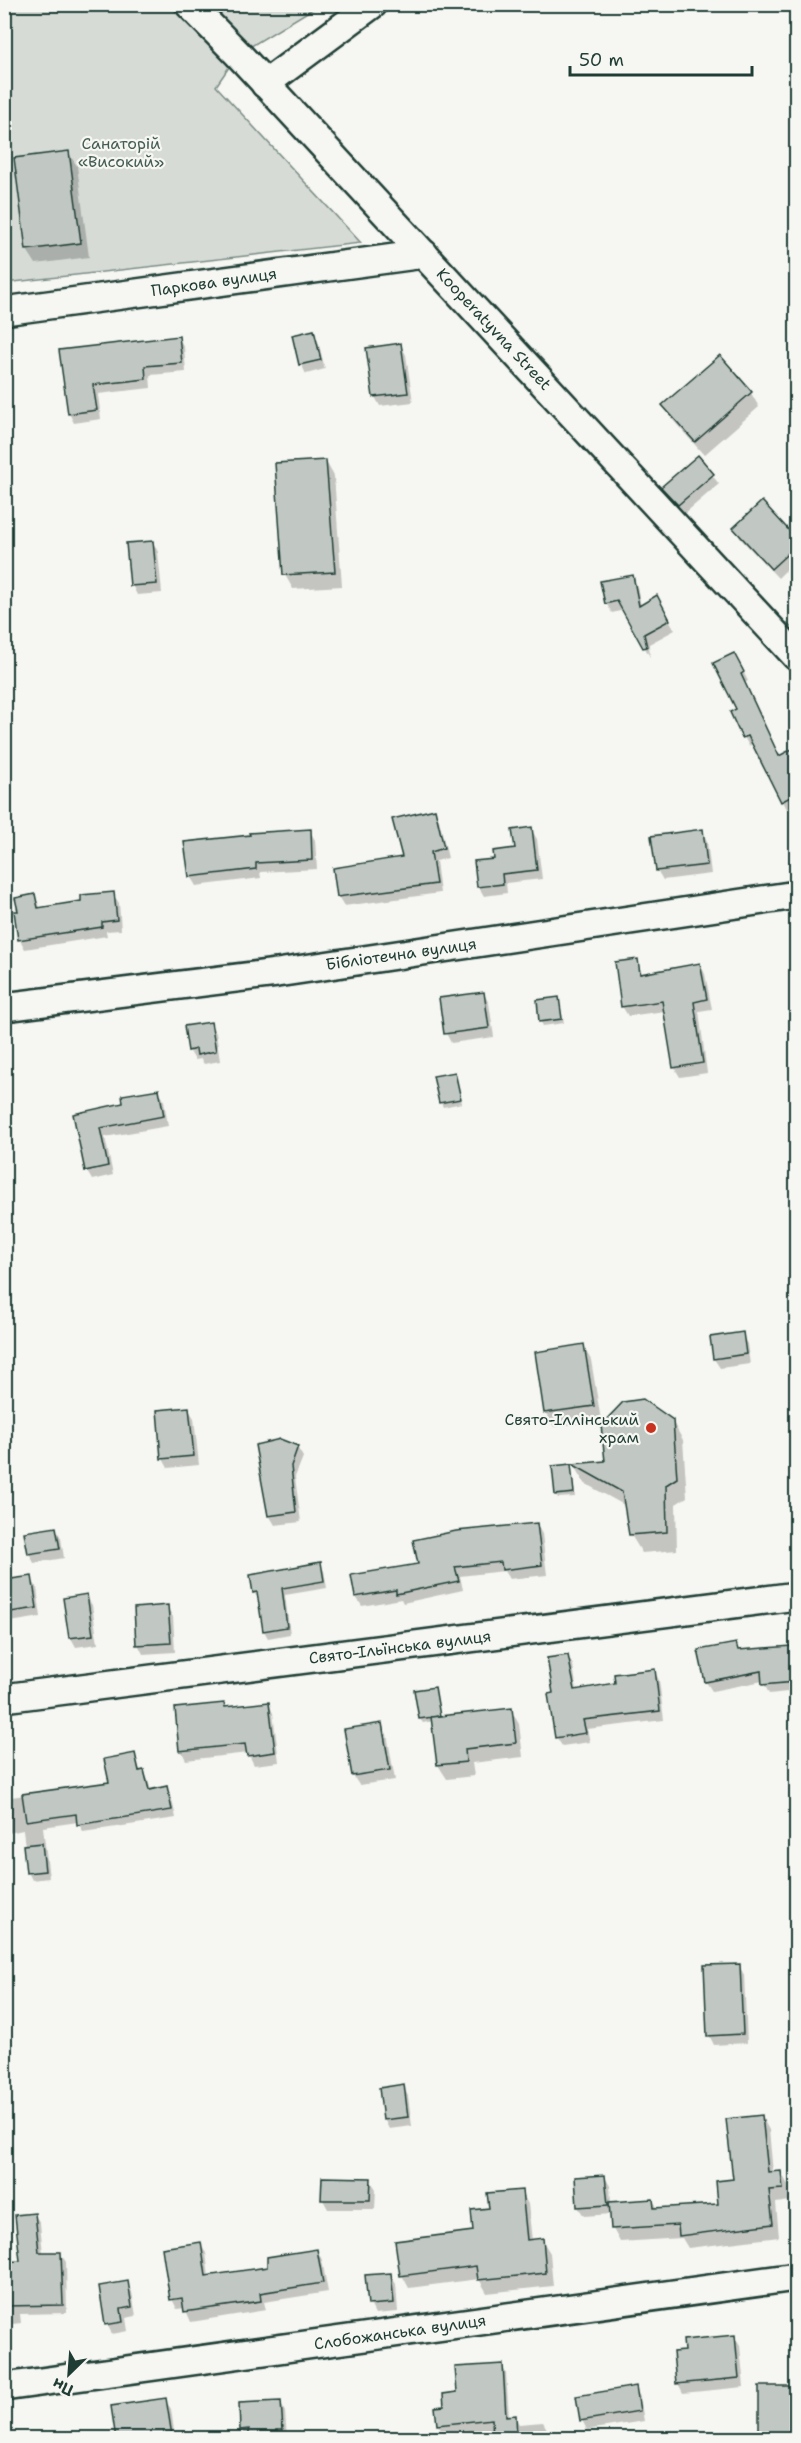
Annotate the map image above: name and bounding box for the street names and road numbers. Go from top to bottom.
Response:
street label: Паркова вулиця [150,263,278,301]
street label: Kooperatyvna Street [432,264,556,394]
street label: Бібліотечна вулиця [324,933,478,975]
street label: Свято-Ільїнська вулиця [308,1625,492,1669]
street label: Слобожанська вулиця [313,2310,487,2354]

